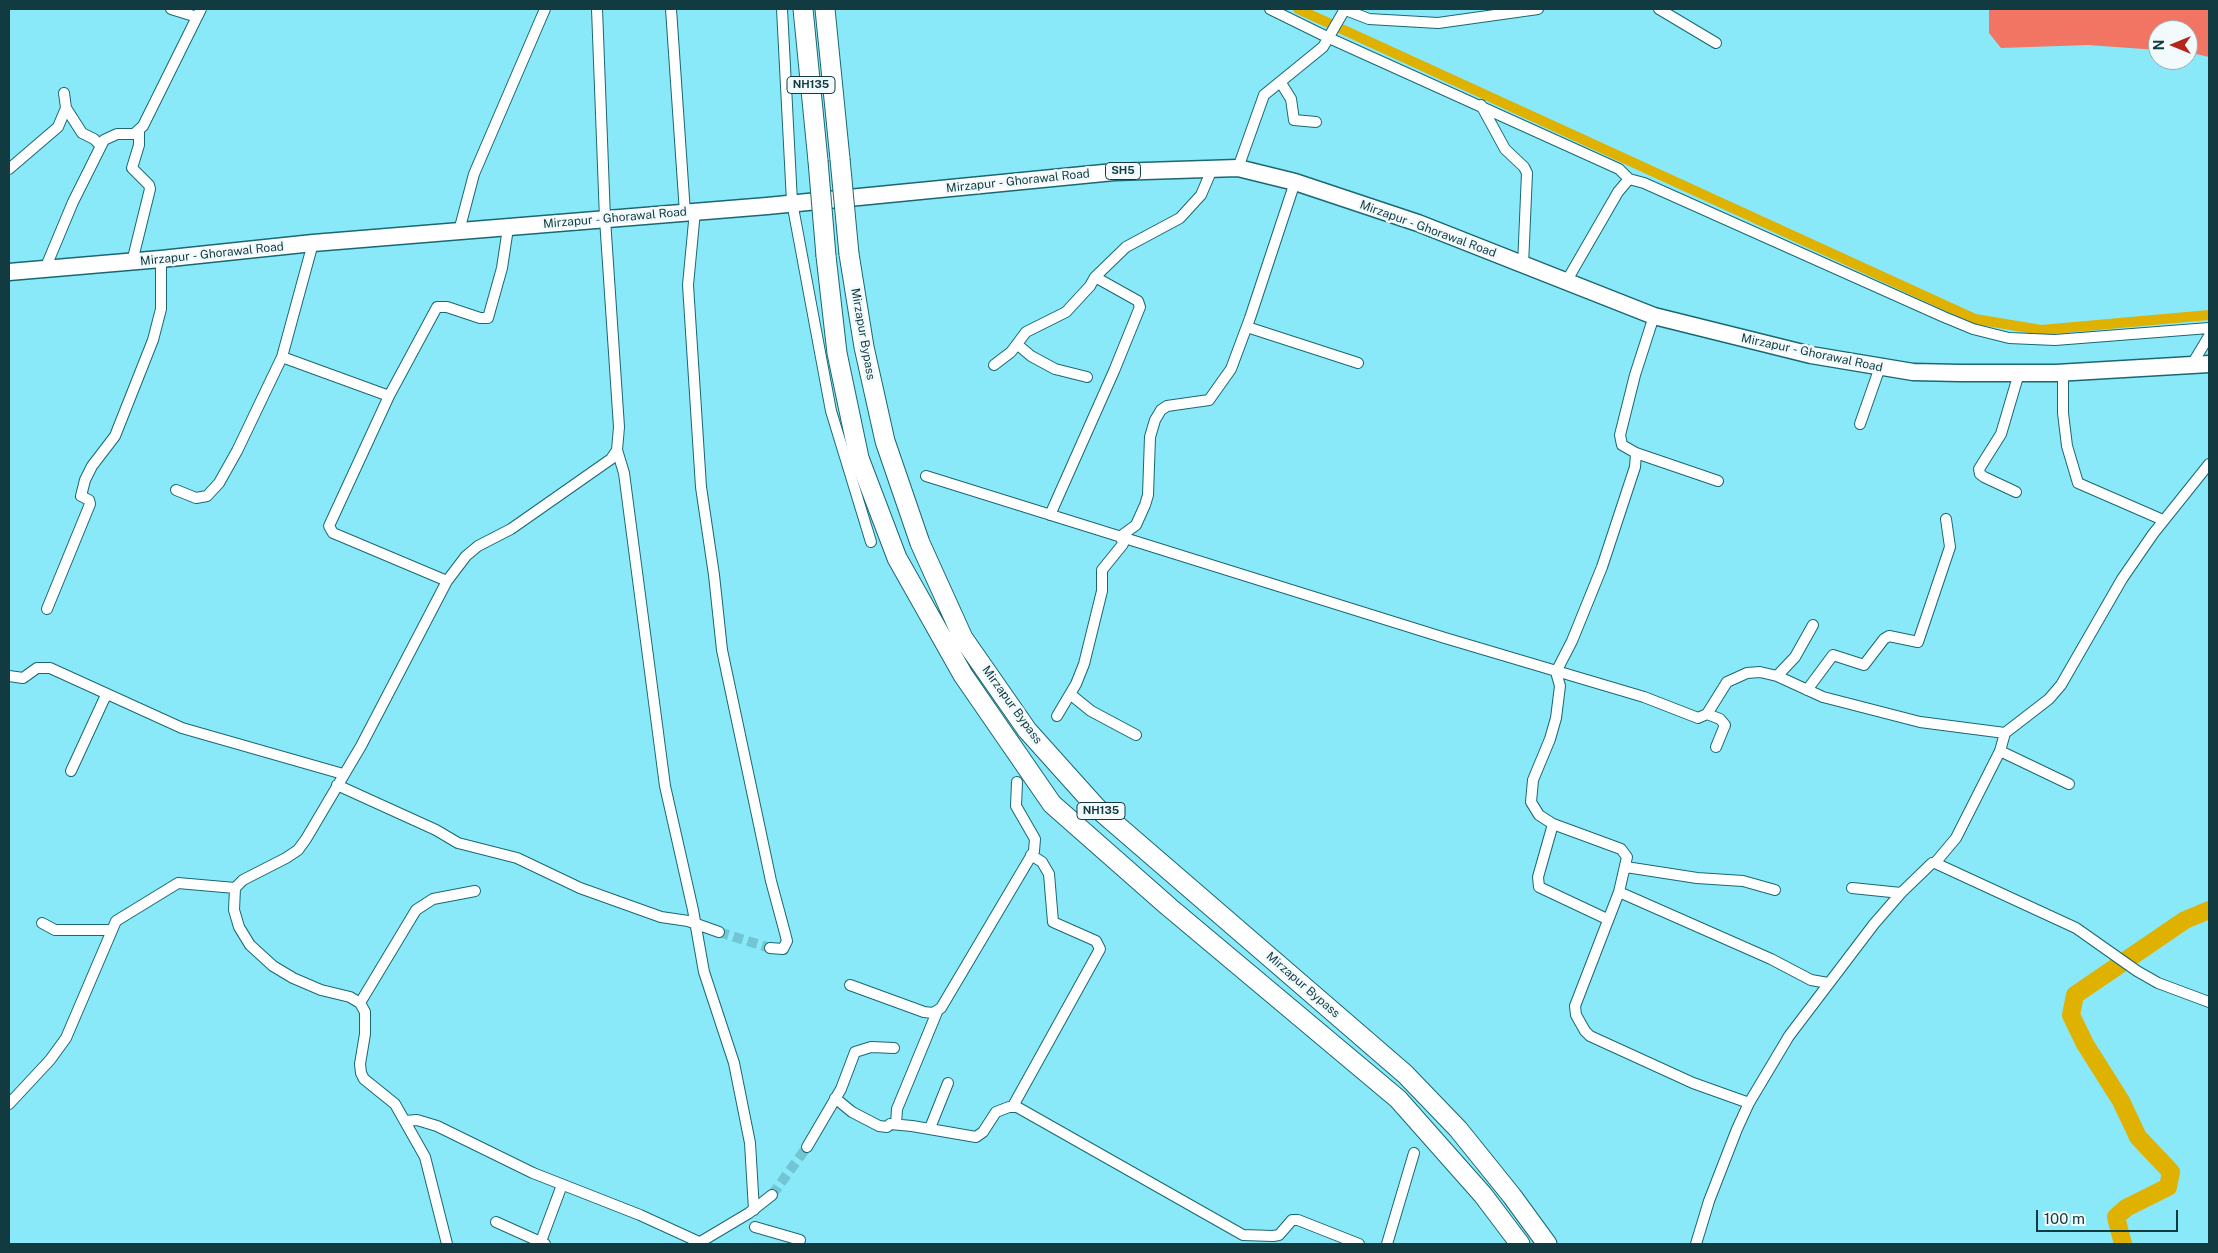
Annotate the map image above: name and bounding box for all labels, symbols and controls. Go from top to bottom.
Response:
north arrow [2148,20,2198,70]
text: N [2151,40,2167,50]
road number: NH135 [787,76,835,94]
road number: SH5 [1106,162,1140,180]
street label: Mirzapur - Ghorawal Road [945,166,1091,196]
street label: Mirzapur - Ghorawal Road [1358,198,1498,260]
street label: Mirzapur - Ghorawal Road [542,205,688,231]
street label: Mirzapur - Ghorawal Road [139,239,285,269]
street label: Mirzapur Bypass [848,287,878,381]
street label: Mirzapur - Ghorawal Road [1740,331,1884,375]
street label: Mirzapur Bypass [979,663,1045,747]
road number: NH135 [1077,802,1125,819]
street label: Mirzapur Bypass [1263,949,1343,1021]
scale bar [2038,1200,2180,1232]
text: 100 m [2044,1210,2085,1227]

